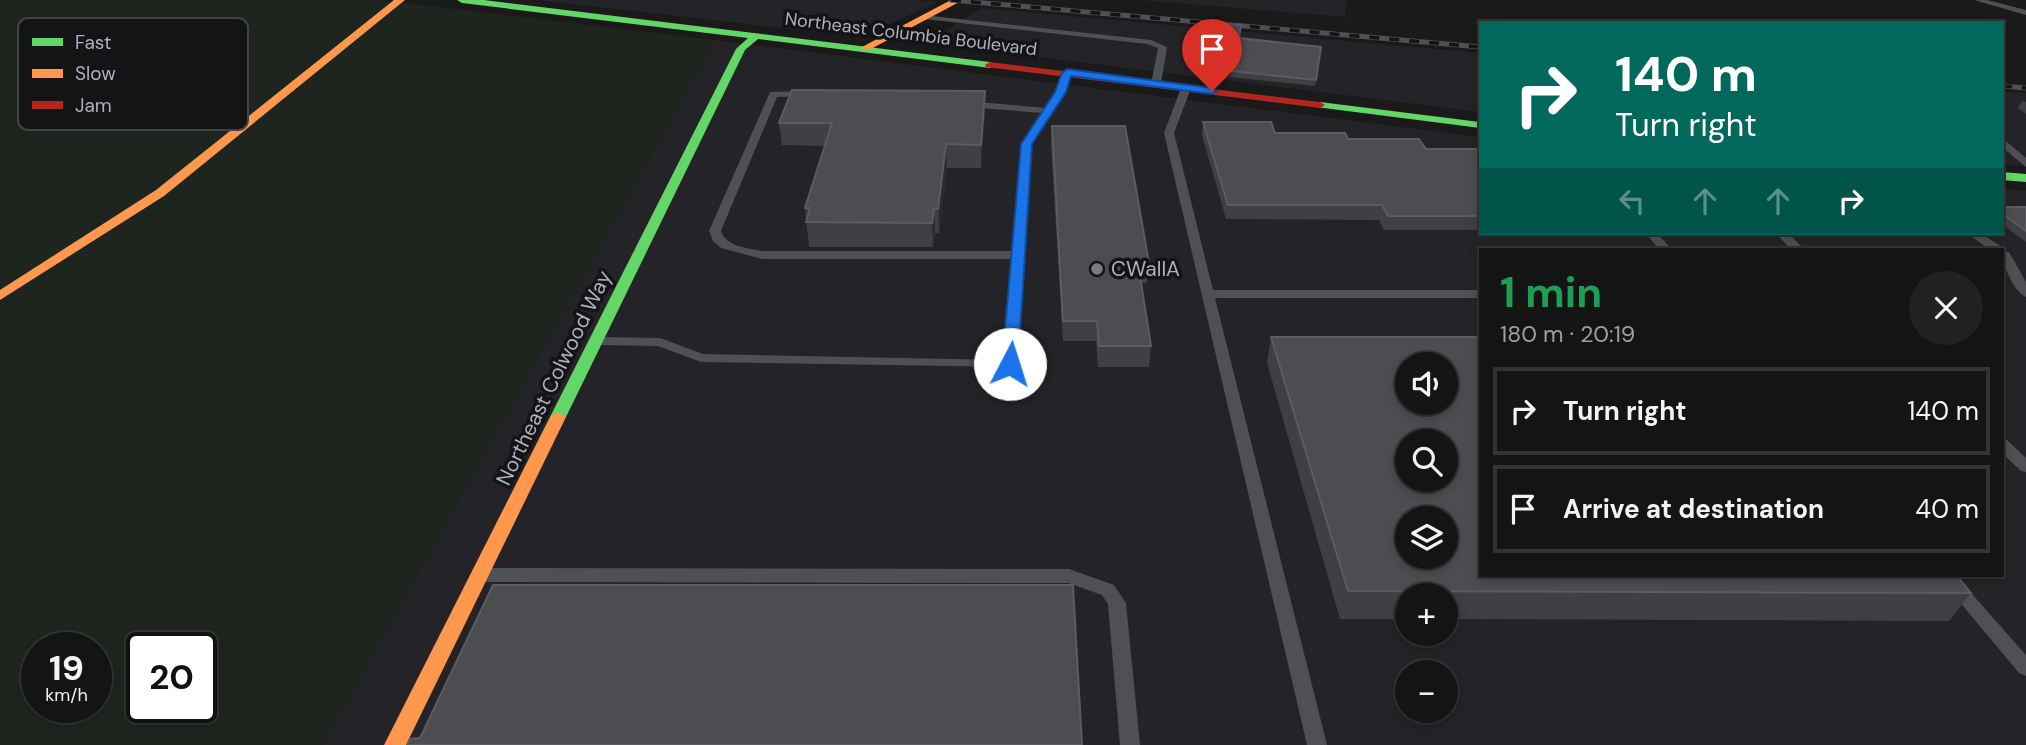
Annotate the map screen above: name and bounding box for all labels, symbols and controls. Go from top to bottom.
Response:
street label: Northeast Columbia Boulevard [784,7,1038,61]
legend [18,18,248,130]
pin [1182,19,1242,91]
text: Fast [75,30,111,55]
icon: arrive [1193,30,1231,68]
text: 140 m [1615,42,1757,106]
icon: right [1500,49,1591,140]
text: Slow [75,61,116,86]
text: Jam [75,93,112,118]
text: Turn right [1615,104,1757,146]
icon: left [1613,182,1651,220]
icon: ahead [1686,182,1724,220]
icon: ahead [1759,182,1797,220]
icon: right [1832,182,1870,220]
place label: CWallA [1111,255,1180,283]
marker: CWallA [1089,261,1105,277]
text: 1 min [1500,265,1602,320]
street label: Northeast Colwood Way [490,266,618,490]
button: close [1909,271,1983,345]
text: 180 m · 20:19 [1500,319,1635,349]
position arrow [973,327,1047,401]
map controls [1395,352,1458,723]
button: sound [1395,352,1458,415]
icon: right [1504,392,1542,430]
text: Turn right [1563,394,1687,428]
text: 140 m [1907,394,1979,428]
button: search [1395,429,1458,492]
icon: arrive [1504,490,1542,528]
text: Arrive at destination [1563,492,1824,526]
text: 40 m [1915,492,1979,526]
button: layers [1395,506,1458,569]
button: + [1395,583,1458,646]
speed limit sign: 20 [126,632,217,723]
text: 19 [49,645,84,691]
button: − [1395,660,1458,723]
text: km/h [45,683,88,707]

